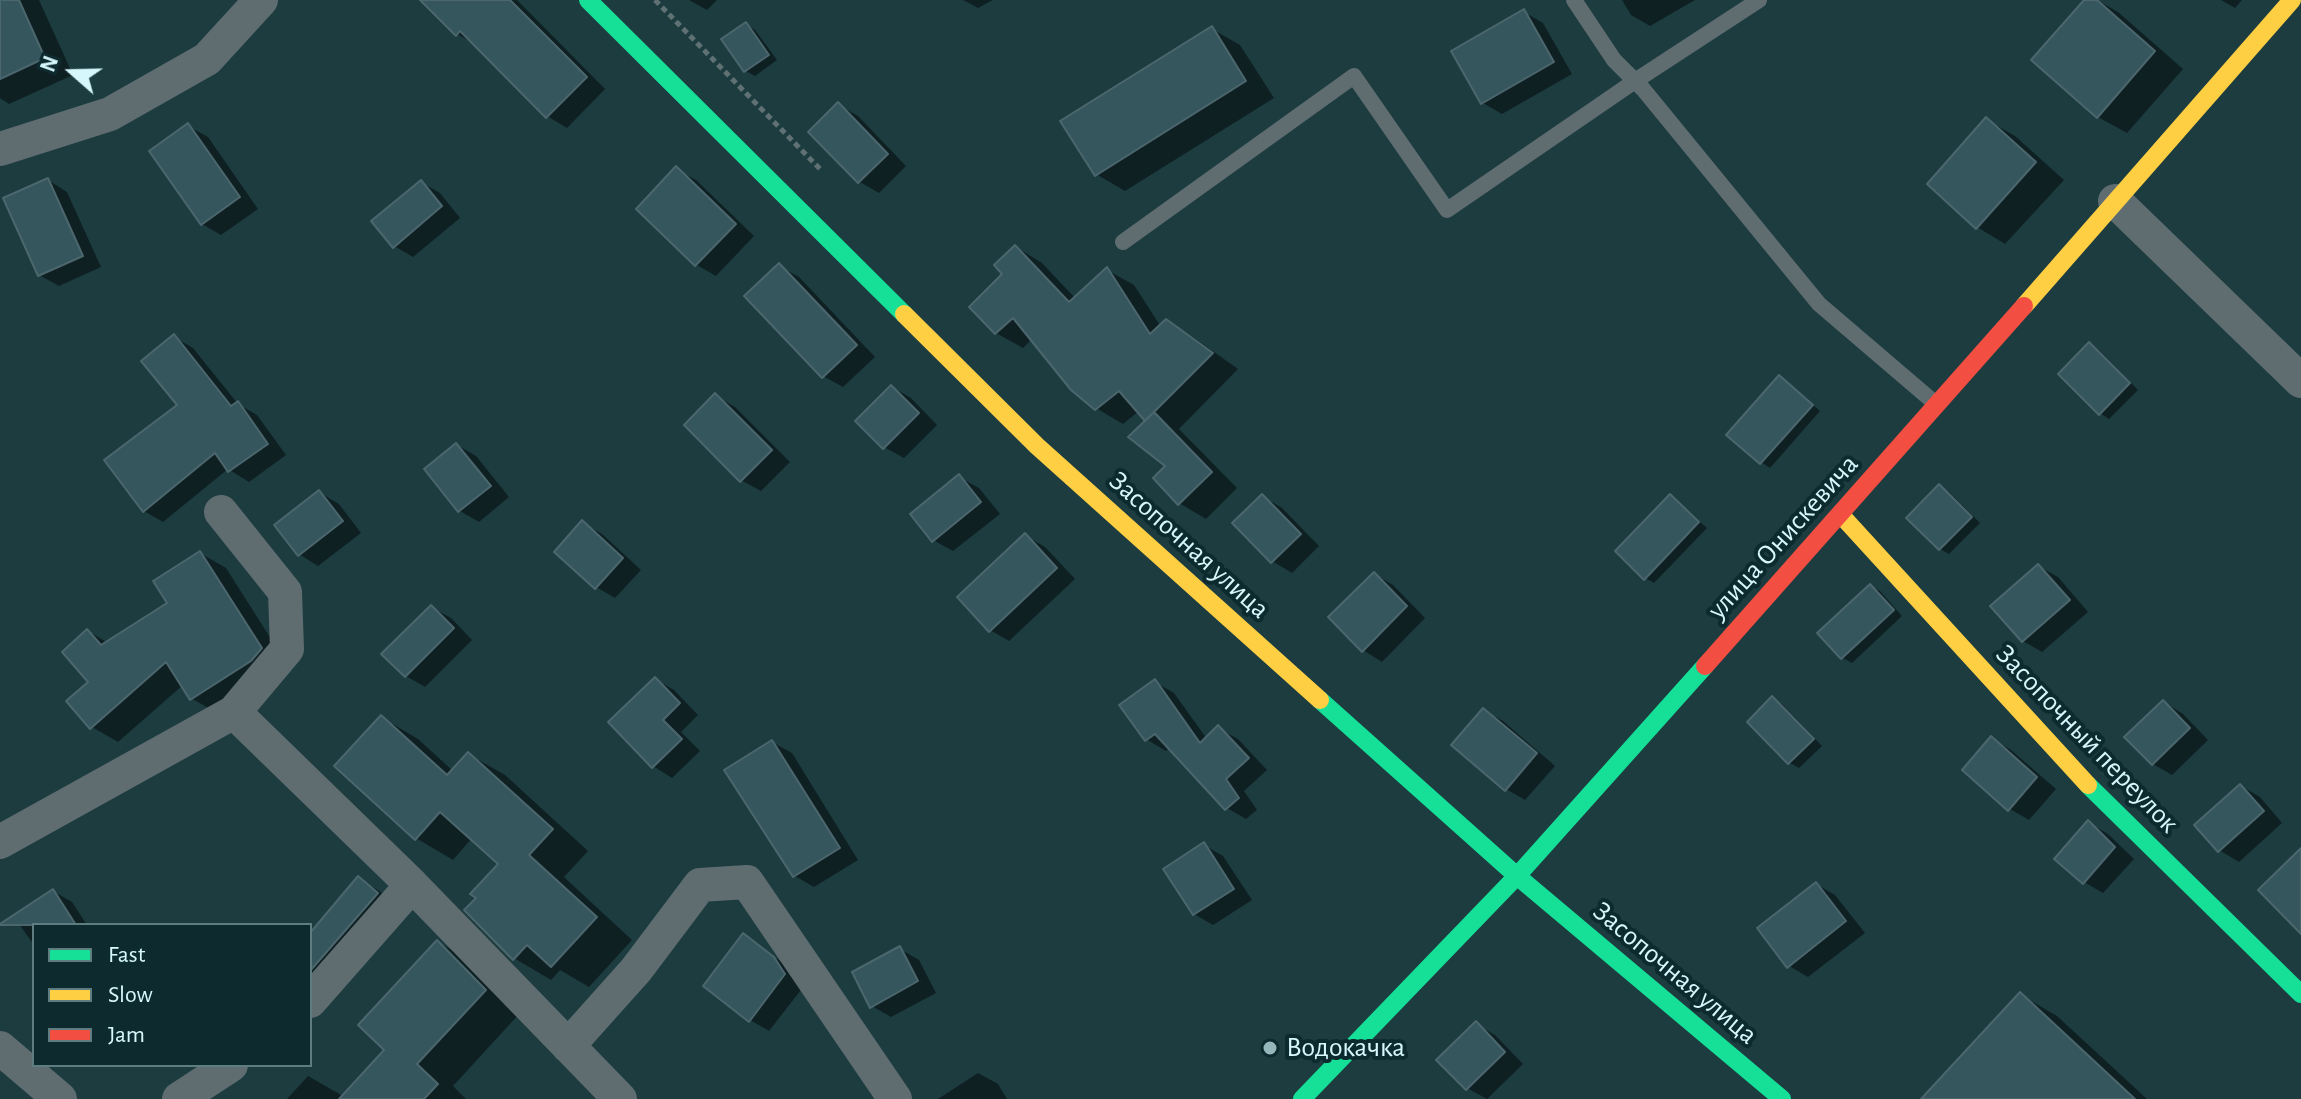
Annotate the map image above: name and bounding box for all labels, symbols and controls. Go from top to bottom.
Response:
north arrow [32,32,112,112]
text: N [36,53,62,75]
street label: улица Онискевича [1700,448,1866,626]
street label: Засопочная улица [1102,464,1276,626]
street label: Засопочный переулок [1989,638,2185,840]
street label: Засопочная улица [1586,894,1764,1052]
legend [32,923,312,1067]
text: Fast [108,943,145,967]
text: Slow [108,983,153,1007]
text: Jam [108,1023,145,1047]
place label: Водокачка [1286,1031,1405,1065]
marker: Водокачка [1261,1039,1279,1057]

